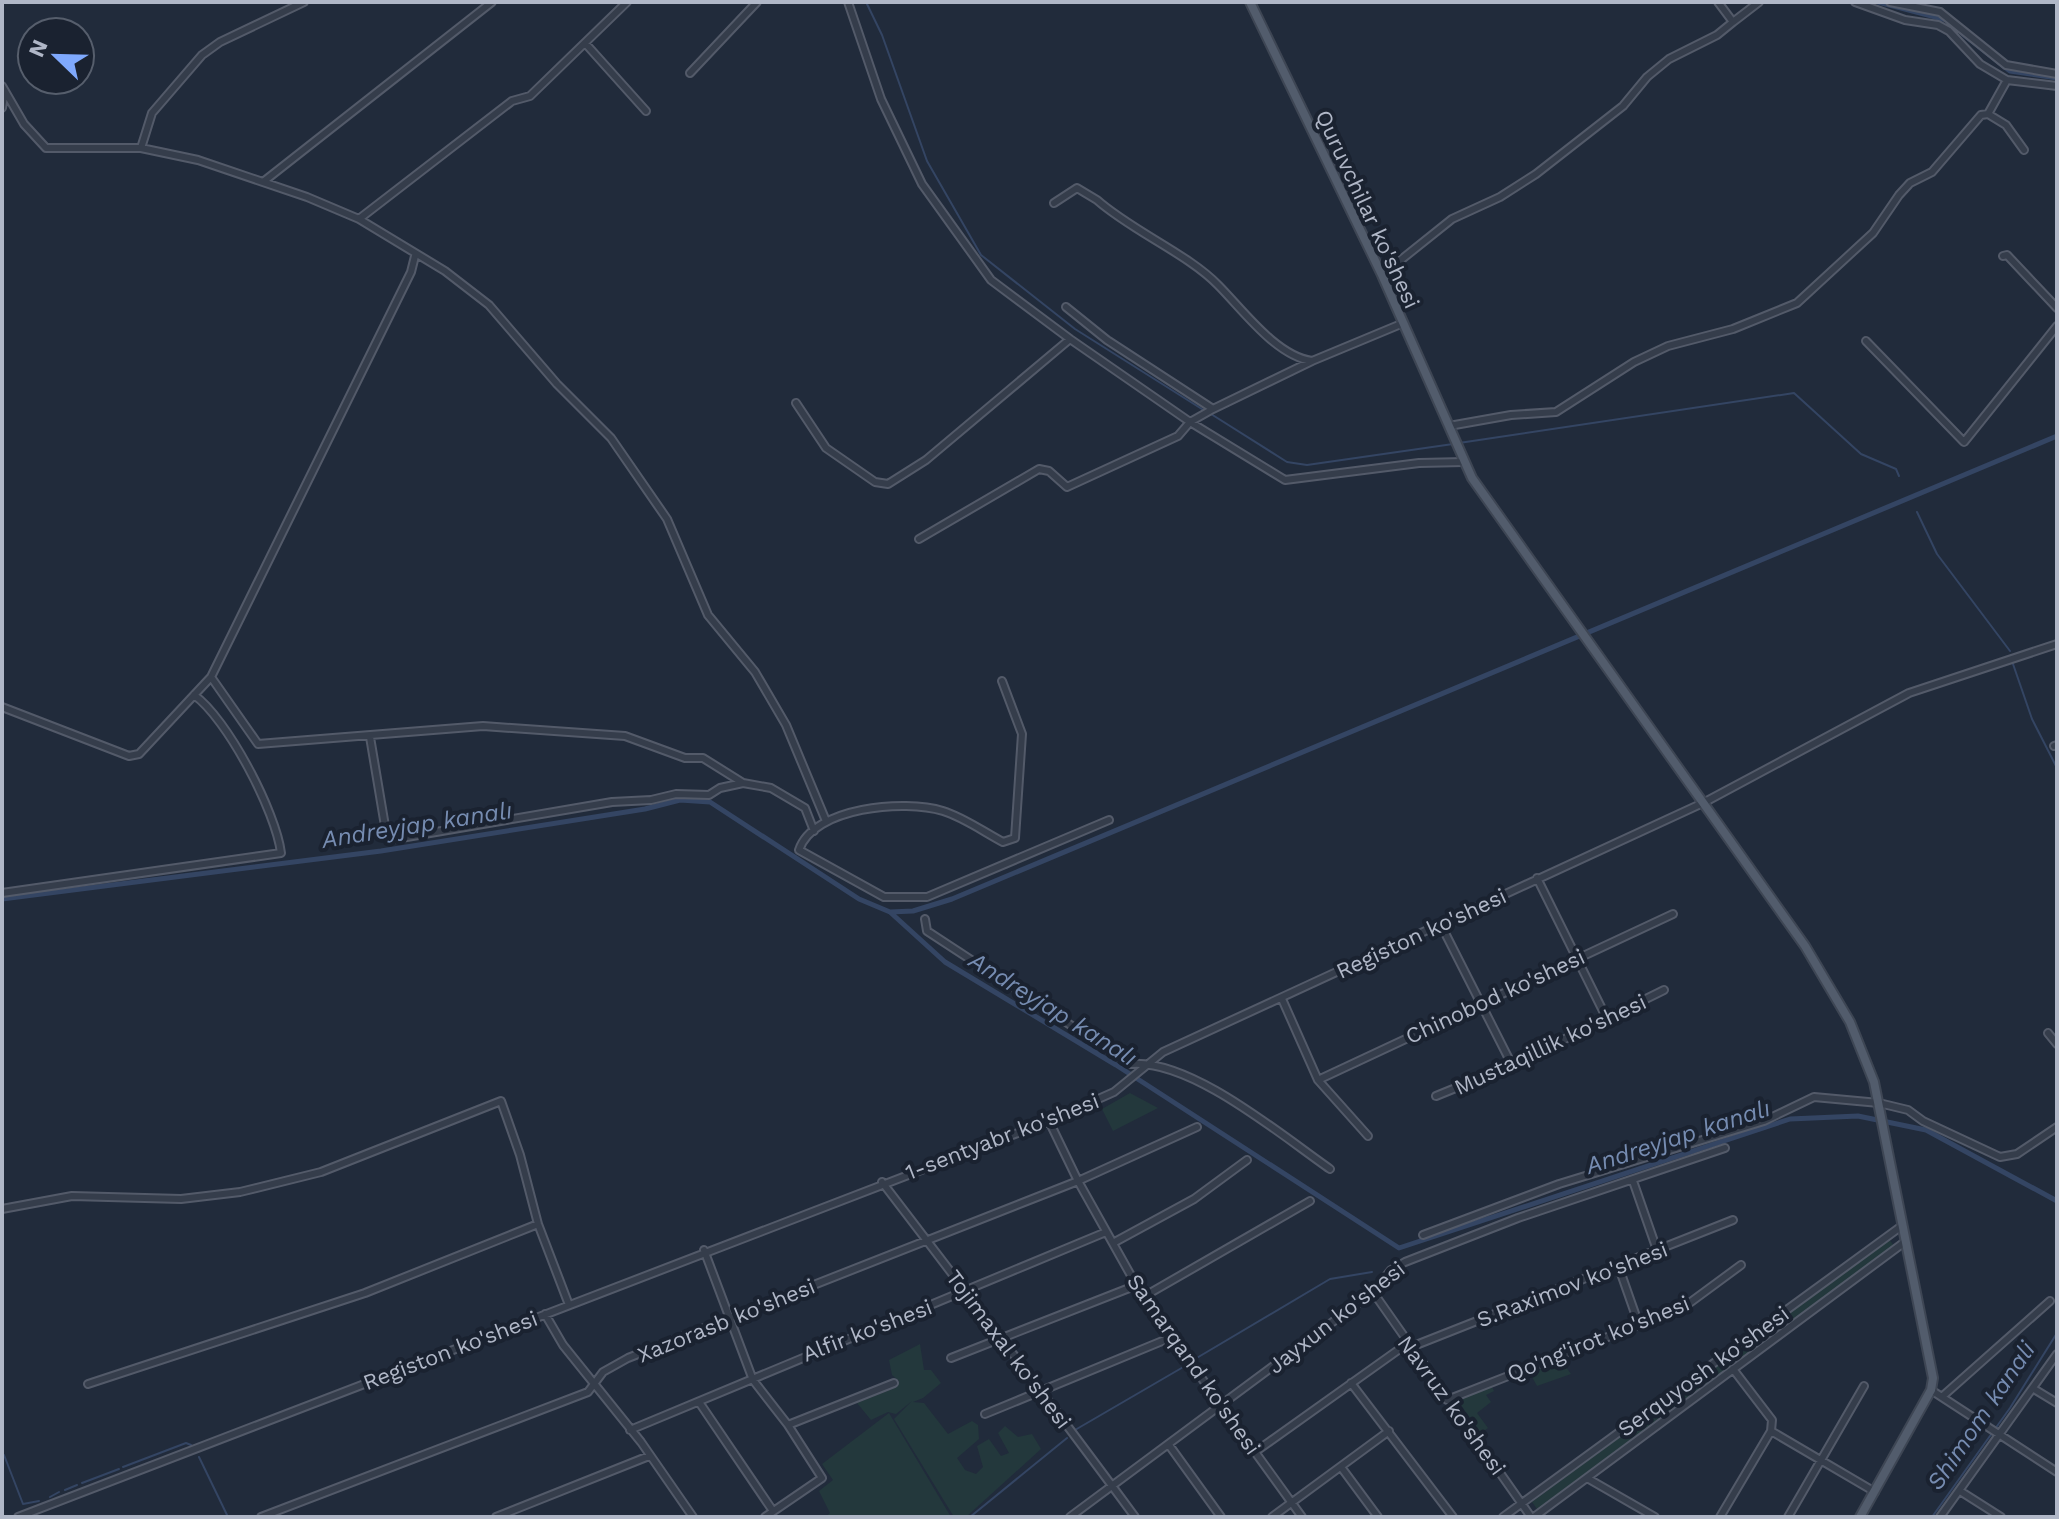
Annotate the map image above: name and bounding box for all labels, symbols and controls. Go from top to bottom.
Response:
north arrow [16,16,96,96]
text: N [23,36,53,61]
street label: Quruvchilar ko'shesi [1311,106,1425,312]
water label: Andreyjap kanalı [319,796,514,854]
street label: Registon ko'shesi [1332,883,1510,984]
street label: Chinobod ko'shesi [1402,944,1589,1049]
water label: Andreyjap kanalı [963,946,1142,1072]
street label: Mustaqillik ko'shesi [1450,989,1650,1100]
street label: 1-sentyabr ko'shesi [902,1088,1102,1185]
water label: Andreyjap kanalı [1581,1094,1774,1180]
street label: S.Raximov ko'shesi [1473,1237,1671,1332]
street label: Jayxun ko'shesi [1263,1256,1410,1379]
street label: Tojimaxal ko'shesi [941,1265,1076,1433]
street label: Samarqand ko'shesi [1122,1269,1265,1459]
street label: Xazorasb ko'shesi [634,1273,819,1368]
street label: Qo'ng'irot ko'shesi [1503,1290,1693,1386]
street label: Alfir ko'shesi [799,1294,936,1367]
street label: Serquyosh ko'shesi [1613,1301,1794,1442]
street label: Registon ko'shesi [359,1306,541,1395]
street label: Navruz ko'shesi [1393,1331,1511,1480]
water label: Shimom kanali [1921,1336,2041,1495]

